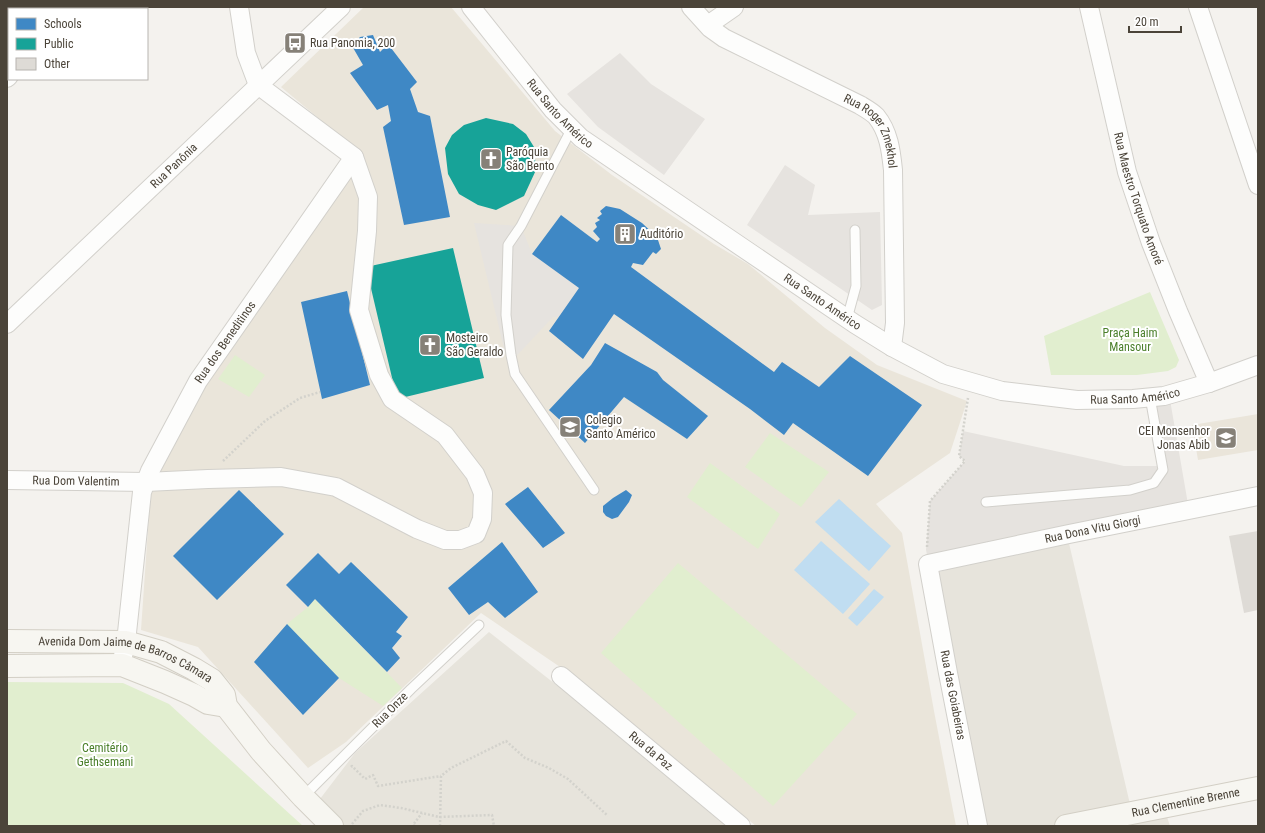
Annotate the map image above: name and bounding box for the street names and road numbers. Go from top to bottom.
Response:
street label: Rua Santo Américo [524,76,596,151]
street label: Rua Roger Zmekhol [842,91,900,169]
street label: Rua Maestro Torquato Amoré [1111,131,1166,267]
street label: Rua Panônia [148,140,200,191]
street label: Rua Santo Américo [781,271,864,333]
street label: Rua dos Beneditinos [192,298,259,386]
street label: Rua Santo Américo [1090,385,1182,407]
street label: Rua Dom Valentim [32,473,120,489]
street label: Rua Dona Vitu Giorgi [1043,513,1142,546]
street label: Avenida Dom Jaime de Barros Câmara [38,634,215,686]
street label: Rua das Goiabeiras [937,649,969,741]
street label: Rua Onze [369,689,411,731]
street label: Rua da Paz [626,729,676,773]
street label: Rua Clementine Brenne [1130,785,1241,820]

